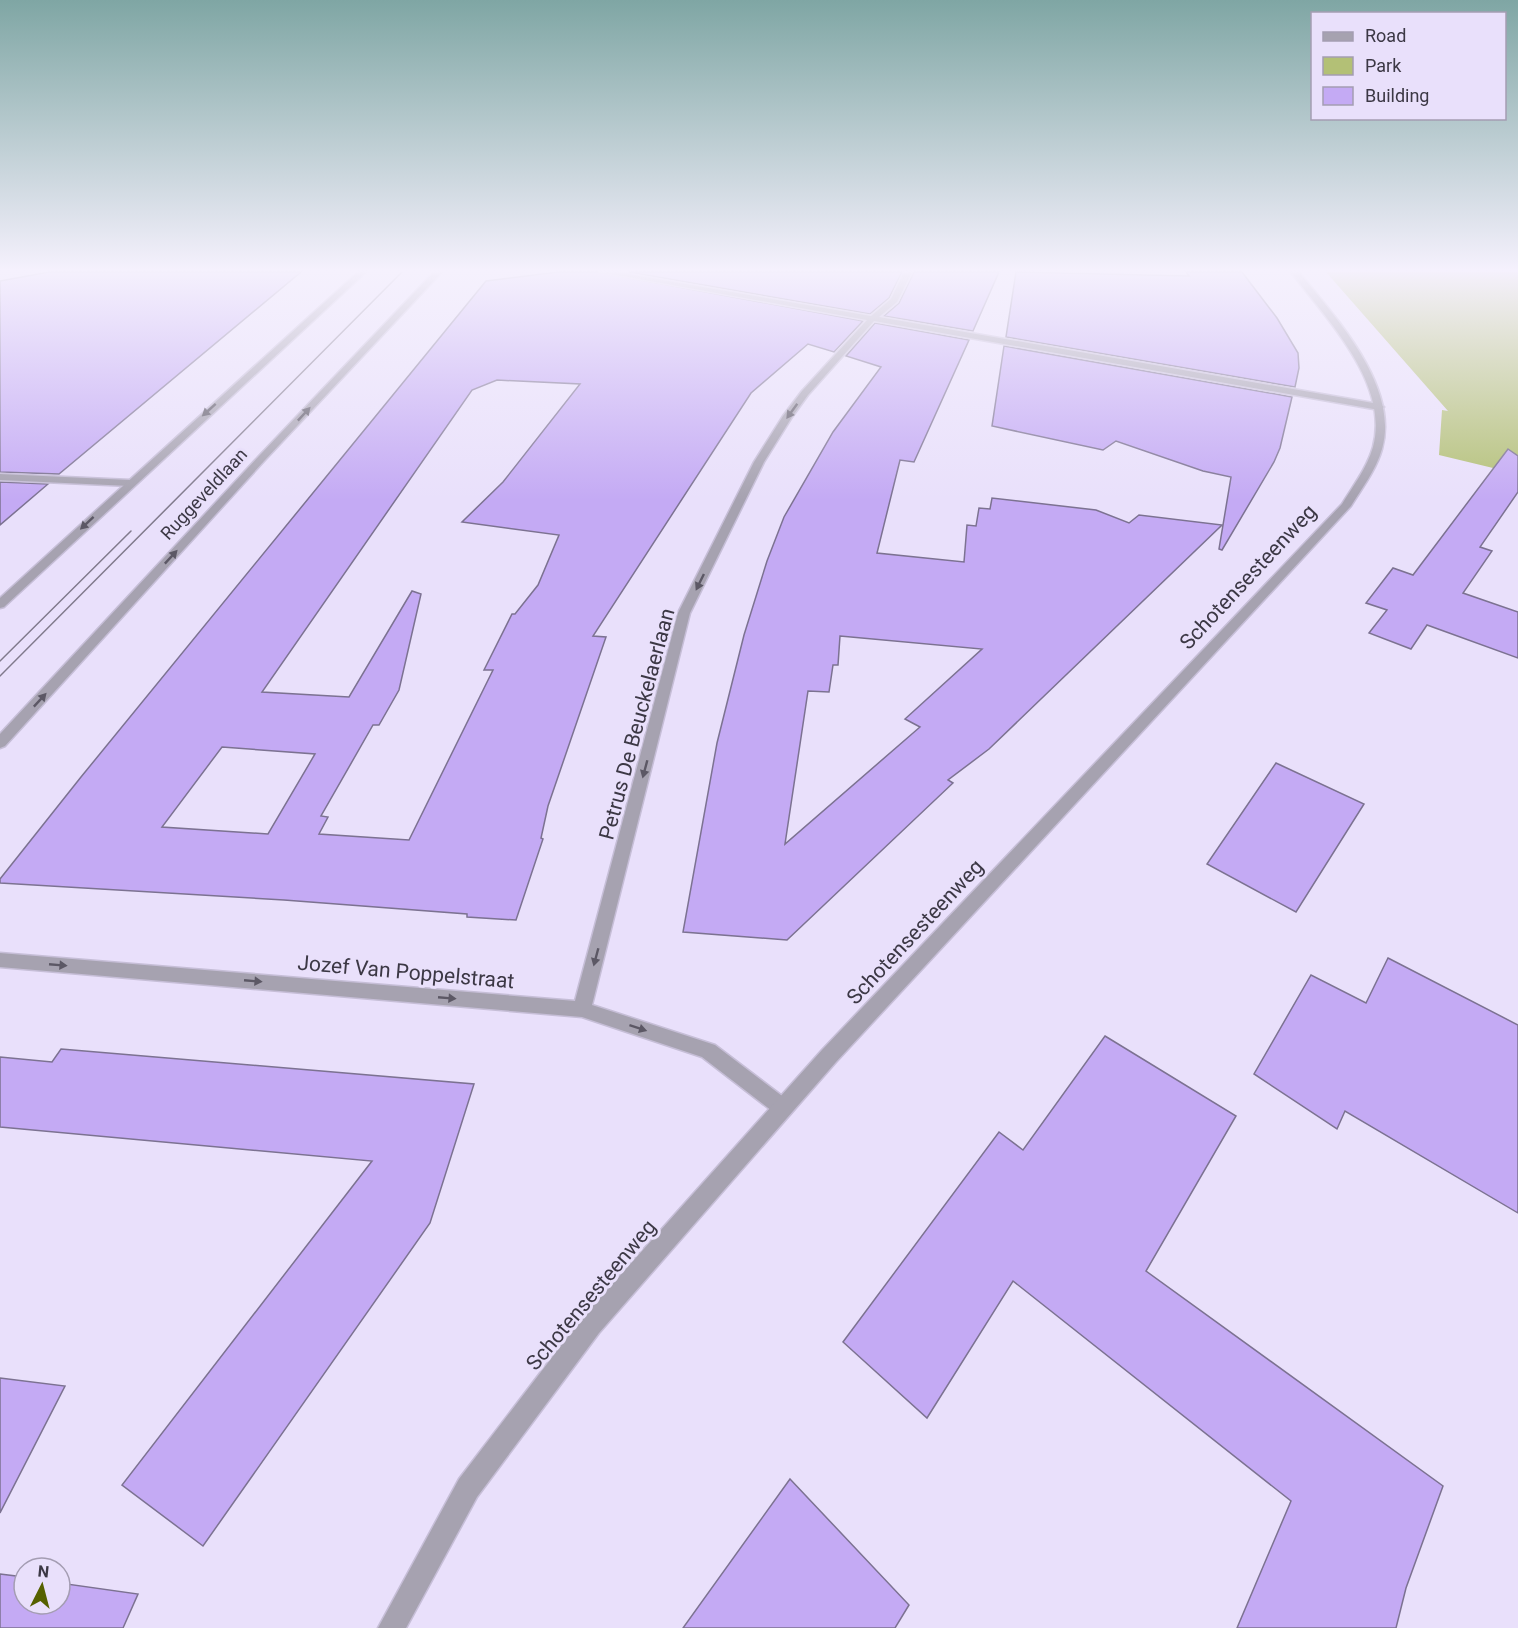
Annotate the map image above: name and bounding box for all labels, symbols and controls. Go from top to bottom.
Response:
legend [1311,12,1506,120]
text: Road [1365,25,1406,46]
text: Park [1365,55,1402,76]
text: Building [1365,85,1429,106]
one-way arrow [786,402,798,418]
one-way arrow [202,403,217,417]
one-way arrow [297,406,311,421]
street label: Ruggeveldlaan [156,444,251,544]
street label: Schotensesteenweg [1175,500,1321,654]
one-way arrow [80,515,94,529]
one-way arrow [164,549,178,564]
one-way arrow [695,573,705,591]
street label: Petrus De Beuckelaerlaan [595,606,679,842]
one-way arrow [32,694,46,708]
one-way arrow [640,760,649,778]
street label: Schotensesteenweg [842,855,988,1009]
one-way arrow [590,948,600,966]
street label: Jozef Van Poppelstraat [297,951,515,993]
one-way arrow [49,960,68,969]
one-way arrow [243,976,262,986]
one-way arrow [437,993,456,1003]
one-way arrow [629,1024,647,1033]
street label: Schotensesteenweg [521,1215,661,1375]
north arrow [12,1556,72,1616]
text: N [37,1562,50,1582]

